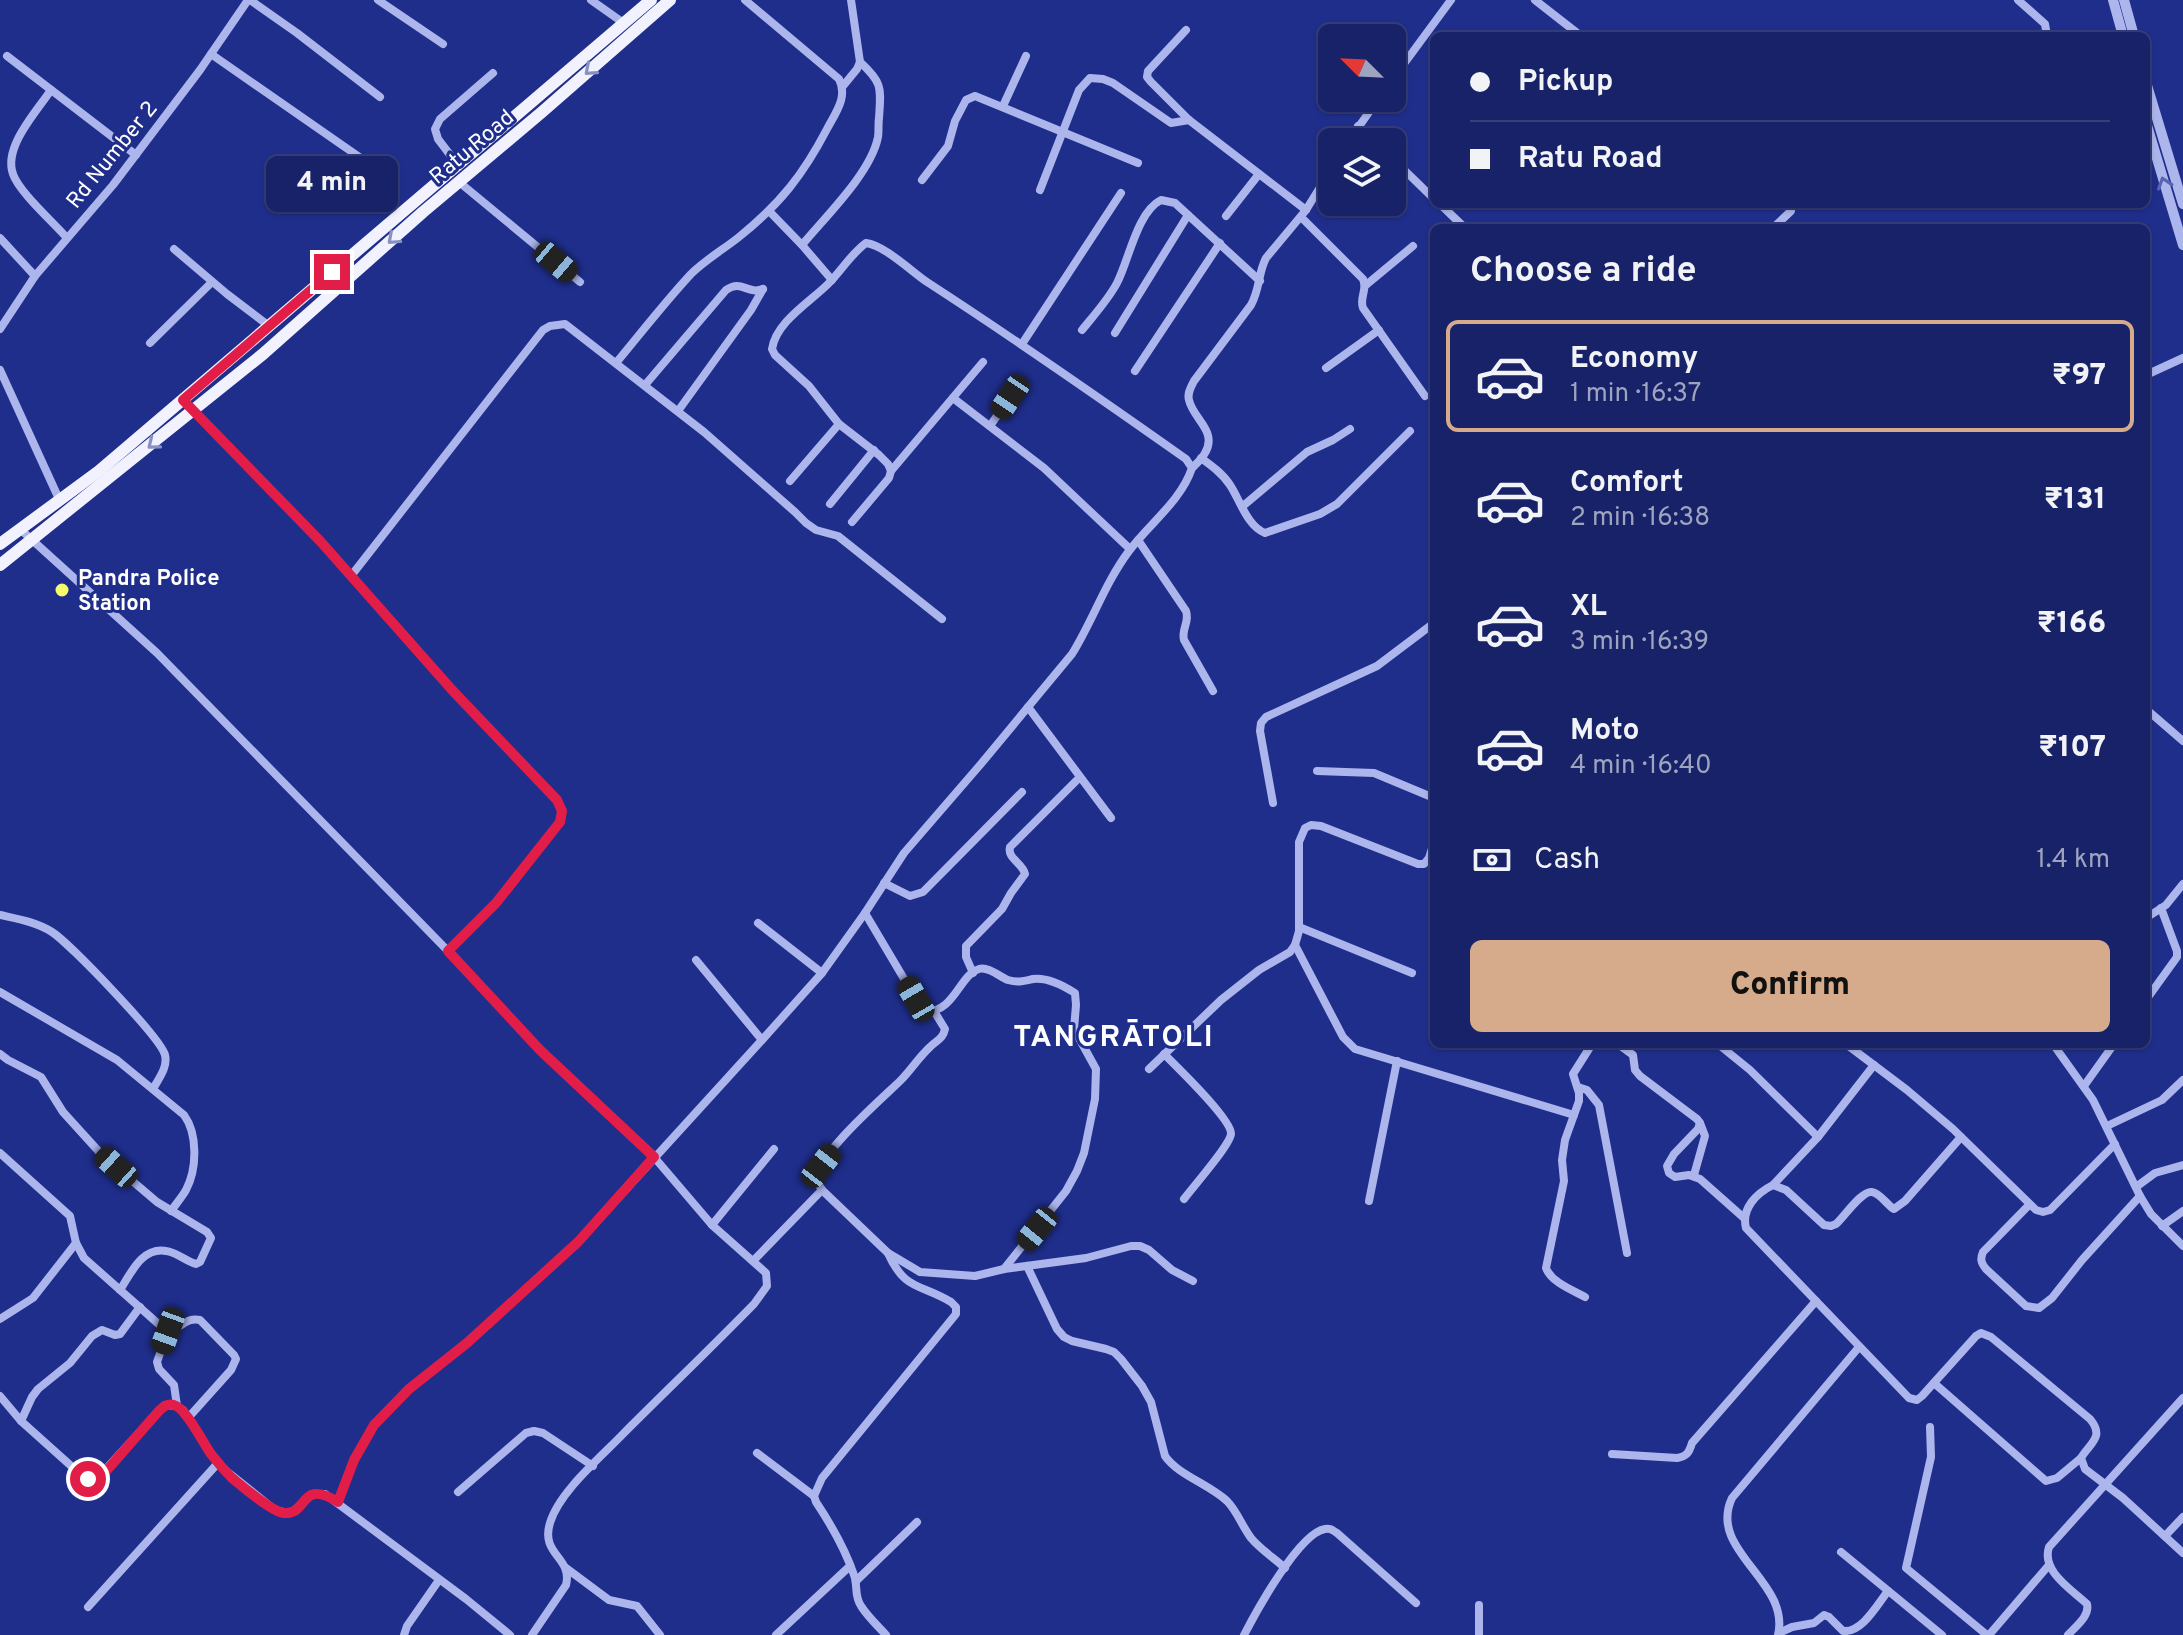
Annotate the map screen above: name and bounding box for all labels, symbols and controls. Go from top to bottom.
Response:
north arrow [1318,24,1406,112]
map controls [1318,24,1406,216]
one-way arrow [585,60,600,75]
text: Pickup [1518,64,1613,101]
street label: Rd Number 2 [61,96,164,215]
street label: Ratu Road [425,105,520,191]
button: layers [1318,128,1406,216]
text: Ratu Road [1518,141,1663,178]
callout: 4 min [266,156,398,212]
text: 4 min [297,167,367,200]
one-way arrow [2157,177,2173,191]
one-way arrow [387,229,402,244]
car [530,237,582,287]
text: Choose a ride [1470,249,1696,295]
route end [314,254,350,290]
icon: car [1474,340,1546,412]
text: Economy [1570,341,1698,378]
text: ₹97 [2052,358,2106,395]
car [987,370,1033,424]
text: 1 min · 16:37 [1570,378,1701,411]
one-way arrow [147,435,162,449]
icon: car [1474,464,1546,536]
text: Comfort [1570,465,1683,502]
text: ₹131 [2044,482,2106,519]
text: 2 min · 16:38 [1570,502,1710,535]
place label: Pandra Police Station [78,566,219,618]
marker: Pandra Police Station [53,581,71,599]
icon: car [1474,588,1546,660]
text: XL [1570,589,1607,626]
text: ₹166 [2037,606,2106,643]
text: 3 min · 16:39 [1570,626,1709,659]
icon: car [1474,712,1546,784]
text: Moto [1570,713,1640,750]
text: ₹107 [2038,730,2106,767]
text: 4 min · 16:40 [1570,750,1712,783]
icon: cash [1470,838,1514,882]
text: Cash [1534,842,1600,879]
text: 1.4 km [2036,844,2110,877]
button: Confirm [1470,940,2110,1032]
car [894,972,938,1026]
district label: TANGRĀTOLI [1013,1019,1215,1057]
car [797,1140,845,1192]
car [90,1142,142,1192]
car [1013,1203,1061,1255]
car [149,1304,187,1358]
route start [70,1461,106,1497]

